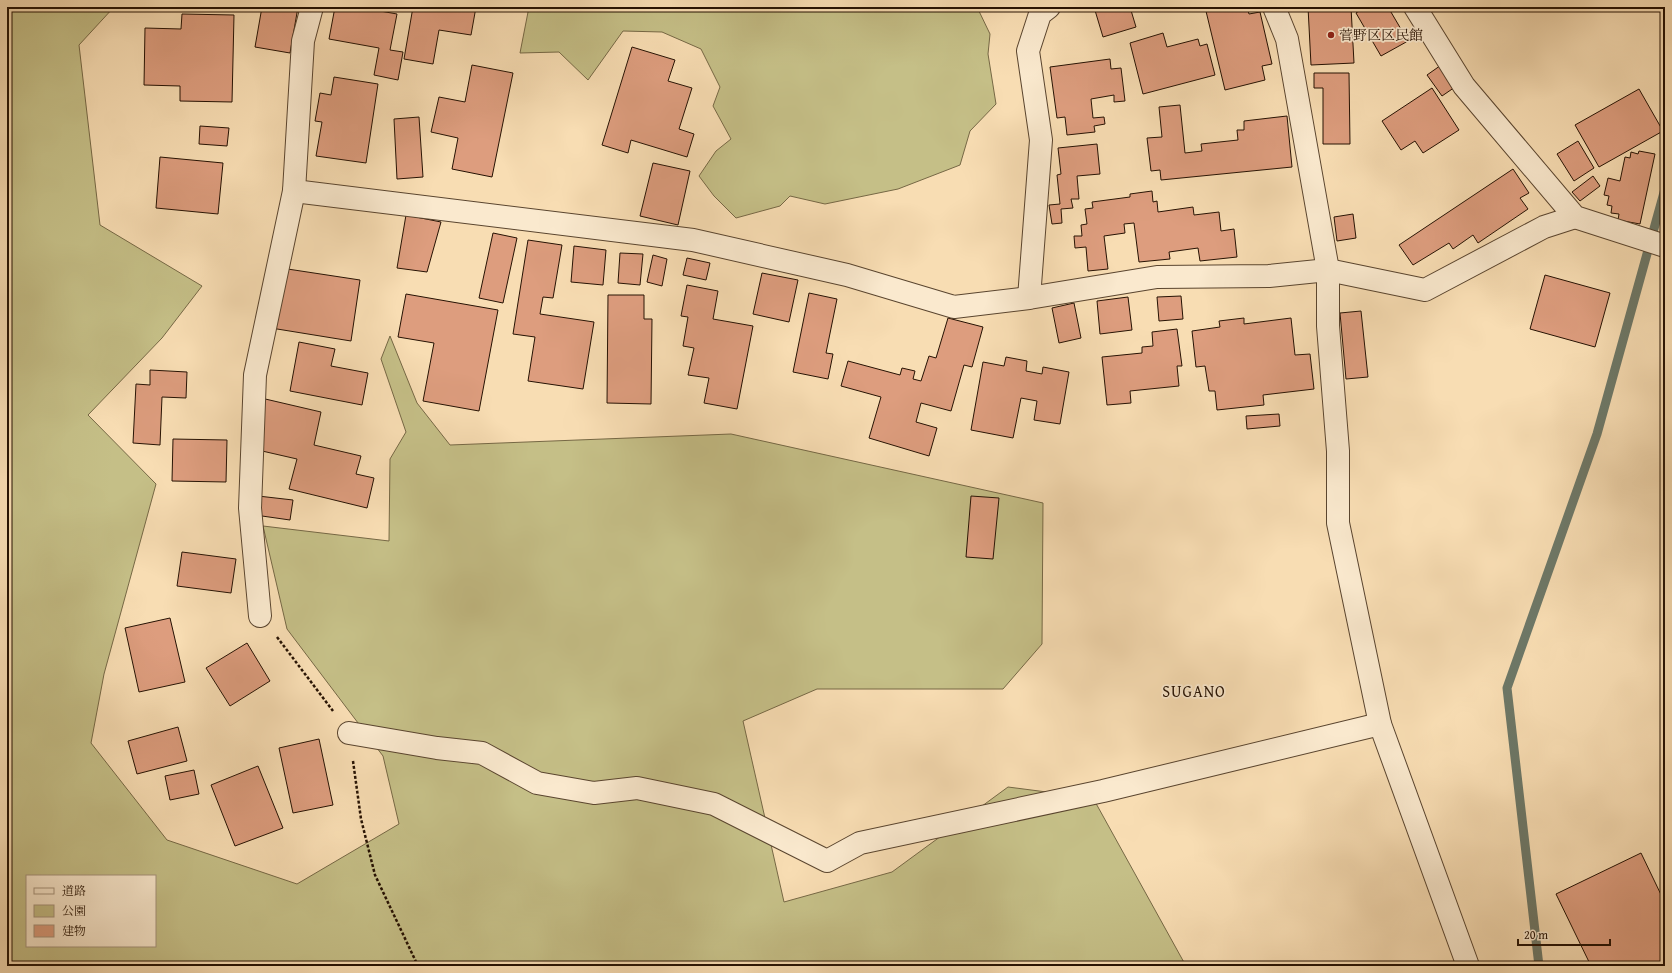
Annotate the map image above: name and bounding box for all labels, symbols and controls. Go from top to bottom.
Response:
place label: 菅野区区民館 [1339,25,1423,45]
marker: 菅野区区民館 [1326,30,1336,40]
district label: SUGANO [1162,679,1226,703]
legend [26,875,156,947]
text: 道路 [62,882,86,899]
text: 公園 [62,902,86,919]
scale bar [1518,921,1610,947]
text: 建物 [62,922,86,939]
text: 20 m [1524,926,1548,943]

